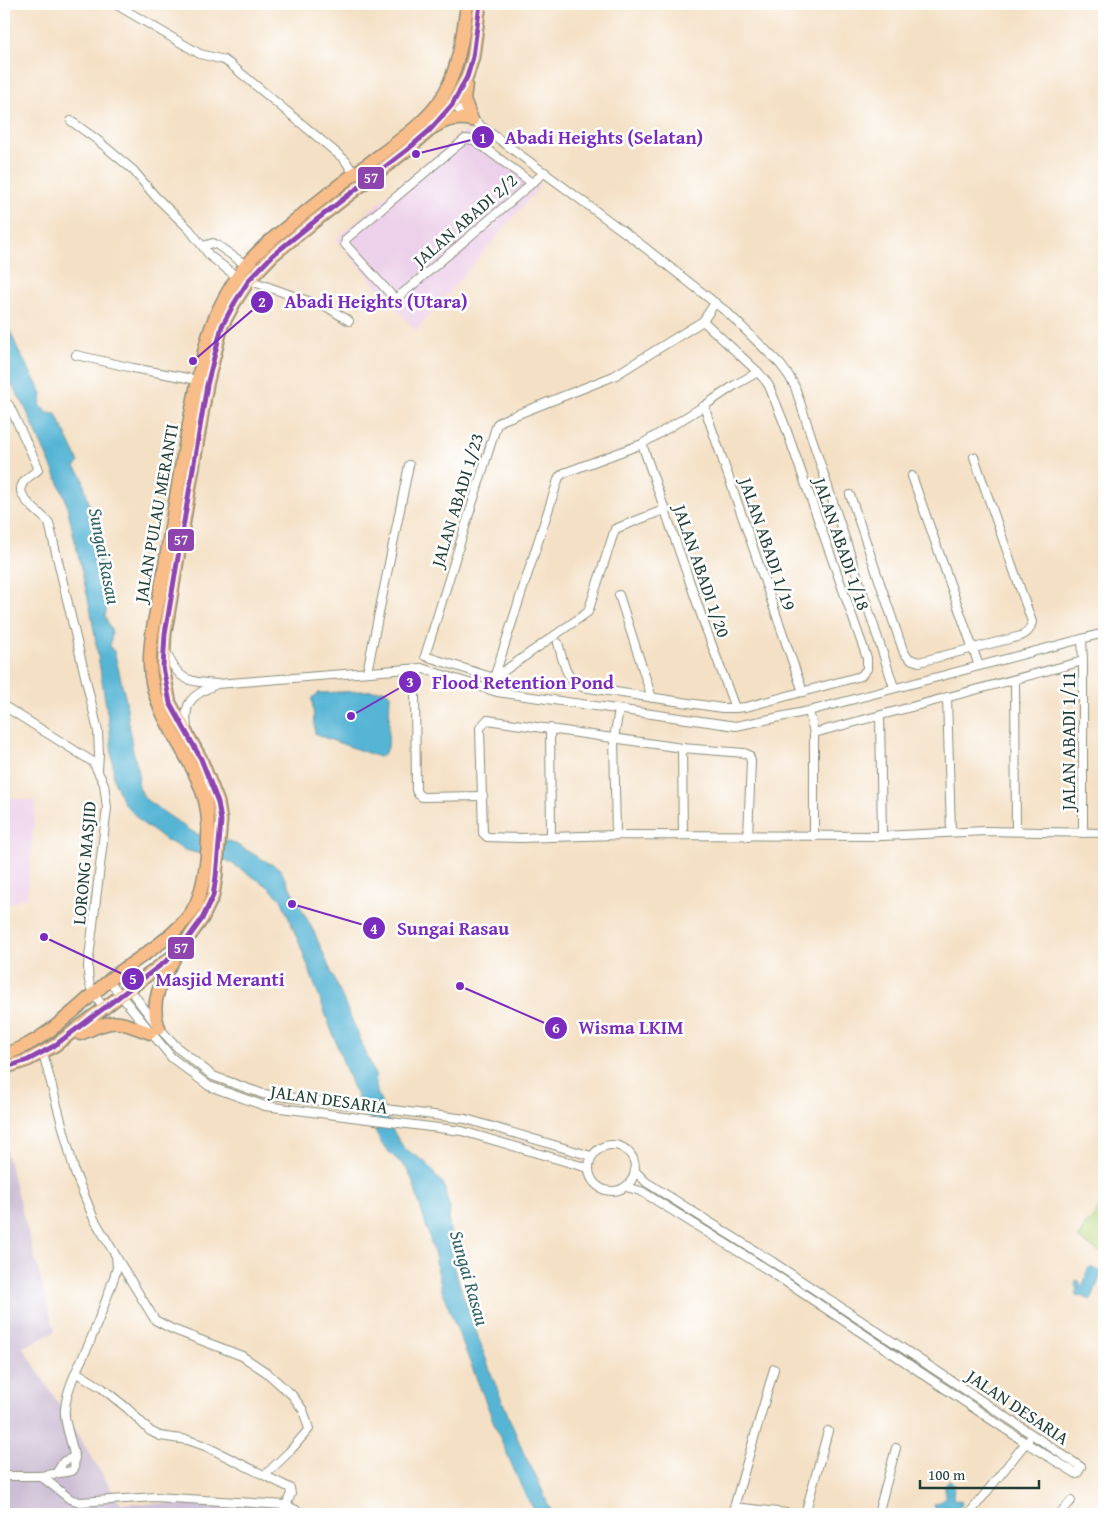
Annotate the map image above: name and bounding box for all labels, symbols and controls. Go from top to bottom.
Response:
callout: Abadi Heights (Selatan) [470,120,714,154]
text: Abadi Heights (Selatan) [505,123,703,151]
text: 1 [479,127,487,148]
line badge: 57 [357,166,385,190]
street label: JALAN ABADI 2/2 [405,167,523,274]
text: 57 [364,168,378,188]
callout: Abadi Heights (Utara) [250,285,478,319]
text: Abadi Heights (Utara) [284,287,468,315]
text: 2 [258,291,266,312]
street label: JALAN PULAU MERANTI [127,422,185,606]
street label: JALAN ABADI 1/23 [423,430,490,572]
street label: JALAN ABADI 1/19 [732,472,803,614]
street label: JALAN ABADI 1/18 [806,472,877,614]
street label: JALAN ABADI 1/20 [666,499,737,641]
water label: Sungai Rasau [82,505,128,607]
line badge: 57 [167,528,195,552]
text: 57 [174,530,188,550]
callout: Flood Retention Pond [397,665,624,699]
text: Flood Retention Pond [432,668,614,696]
text: 3 [406,671,414,692]
street label: JALAN ABADI 1/11 [1055,672,1082,812]
street label: LORONG MASJID [65,800,103,926]
callout: Sungai Rasau [361,911,519,945]
text: Sungai Rasau [397,914,509,942]
text: 4 [370,918,378,939]
line badge: 57 [167,936,195,960]
text: 57 [174,938,188,958]
callout: Masjid Meranti [120,962,294,996]
text: Masjid Meranti [155,965,285,993]
text: 5 [129,968,137,989]
callout: Wisma LKIM [543,1011,693,1045]
text: Wisma LKIM [578,1013,684,1041]
text: 6 [552,1017,560,1038]
street label: JALAN DESARIA [266,1077,390,1121]
water label: Sungai Rasau [443,1227,497,1329]
street label: JALAN DESARIA [960,1362,1075,1451]
scale bar [920,1458,1039,1490]
text: 100 m [928,1464,966,1485]

